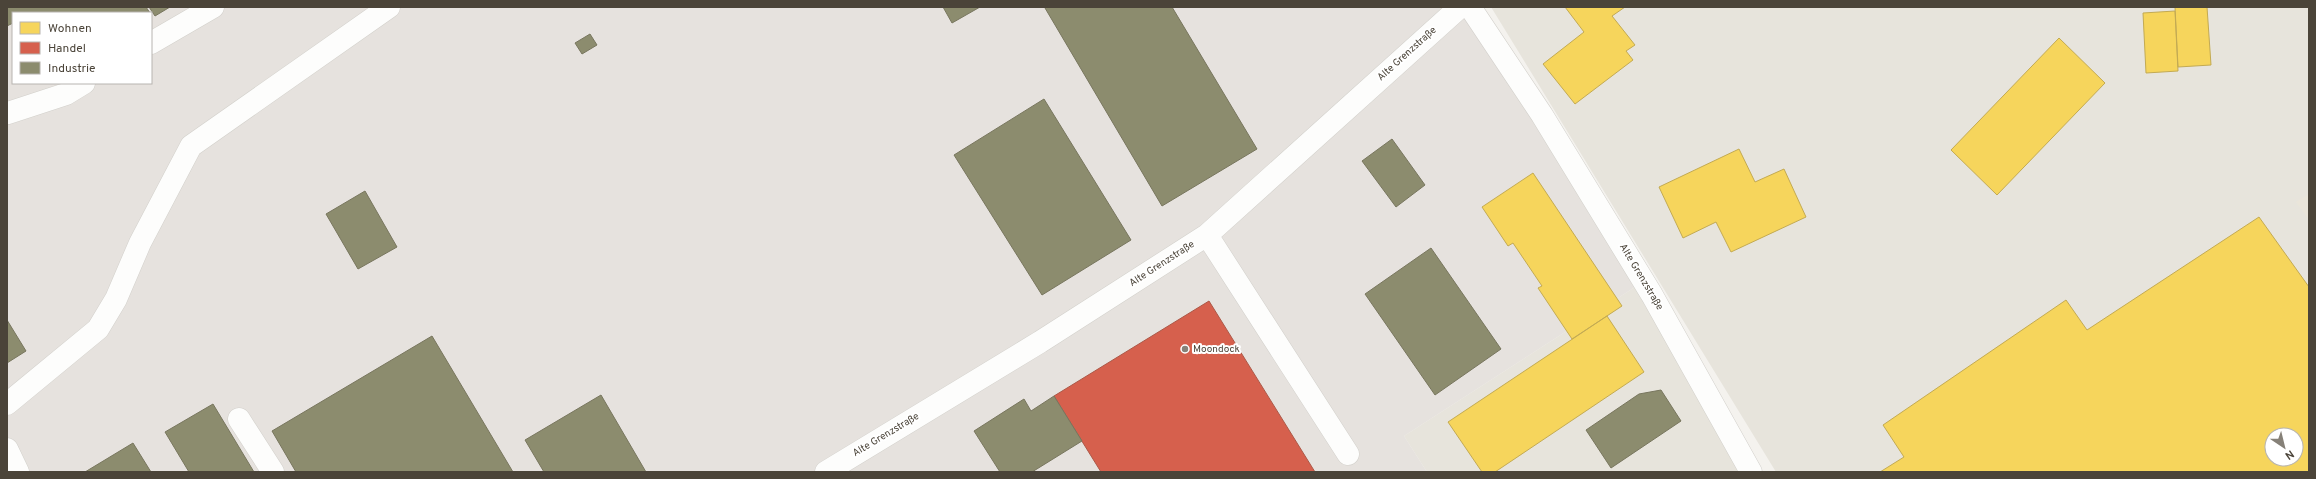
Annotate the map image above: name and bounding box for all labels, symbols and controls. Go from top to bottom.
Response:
legend [12,12,152,84]
text: Wohnen [48,21,92,37]
street label: Alte Grenzstraße [1375,24,1439,84]
text: Handel [48,41,86,57]
text: Industrie [48,61,96,77]
street label: Alte Grenzstraße [1127,238,1197,290]
street label: Alte Grenzstraße [1616,241,1666,313]
place label: Moondock [1193,343,1240,356]
marker: Moondock [1180,344,1190,354]
street label: Alte Grenzstraße [850,410,922,460]
north arrow [2264,427,2304,467]
text: N [2282,446,2296,462]

